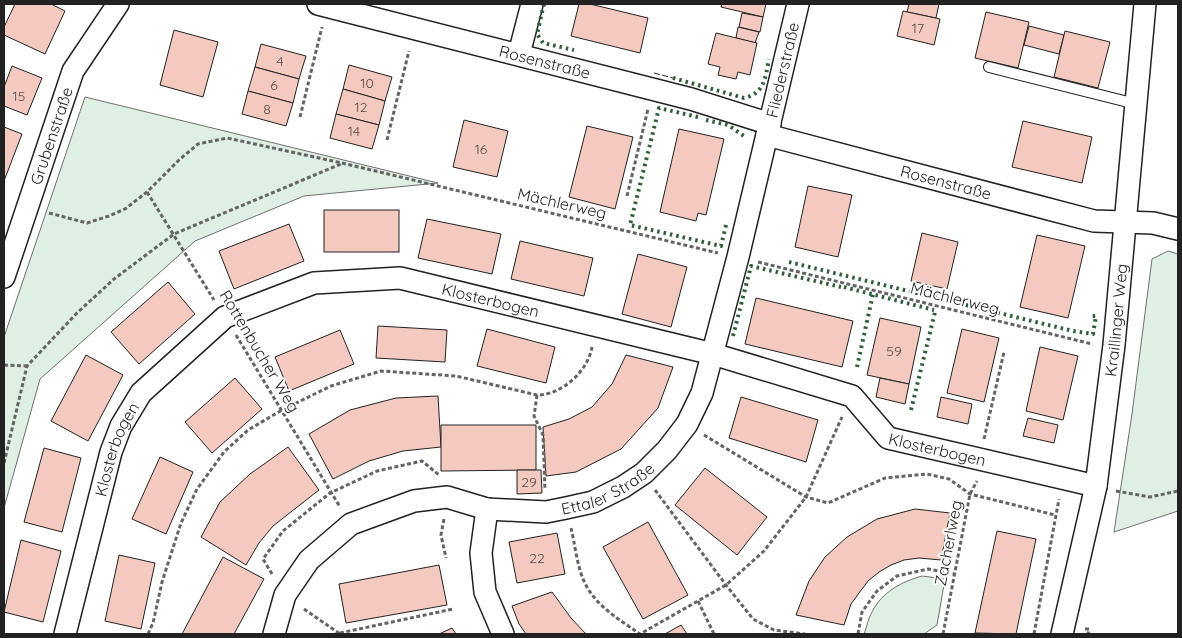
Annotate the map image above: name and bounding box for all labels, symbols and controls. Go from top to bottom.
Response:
house number: 17 [912,19,924,37]
street label: Fliederstraße [761,20,803,120]
street label: Rosenstraße [497,41,593,83]
house number: 4 [276,52,284,70]
house number: 10 [360,74,374,92]
house number: 6 [270,76,278,94]
street label: Grubenstraße [26,84,77,187]
house number: 15 [13,87,25,105]
house number: 12 [355,98,368,116]
house number: 8 [263,100,271,118]
house number: 14 [348,122,360,140]
house number: 16 [475,140,488,158]
street label: Rosenstraße [898,160,994,204]
street label: Mächlerweg [516,183,608,223]
street label: Kraillinger Weg [1100,263,1131,378]
street label: Mächlerweg [909,277,1001,319]
street label: Klosterbogen [440,279,541,321]
street label: Rottenbucher Weg [216,286,304,416]
house number: 59 [886,342,902,360]
street label: Klosterbogen [90,398,143,499]
street label: Klosterbogen [887,428,988,470]
street label: Ettaler Straße [559,458,659,519]
house number: 29 [521,473,537,491]
street label: Zacherlweg [930,498,966,588]
house number: 22 [529,549,545,567]

